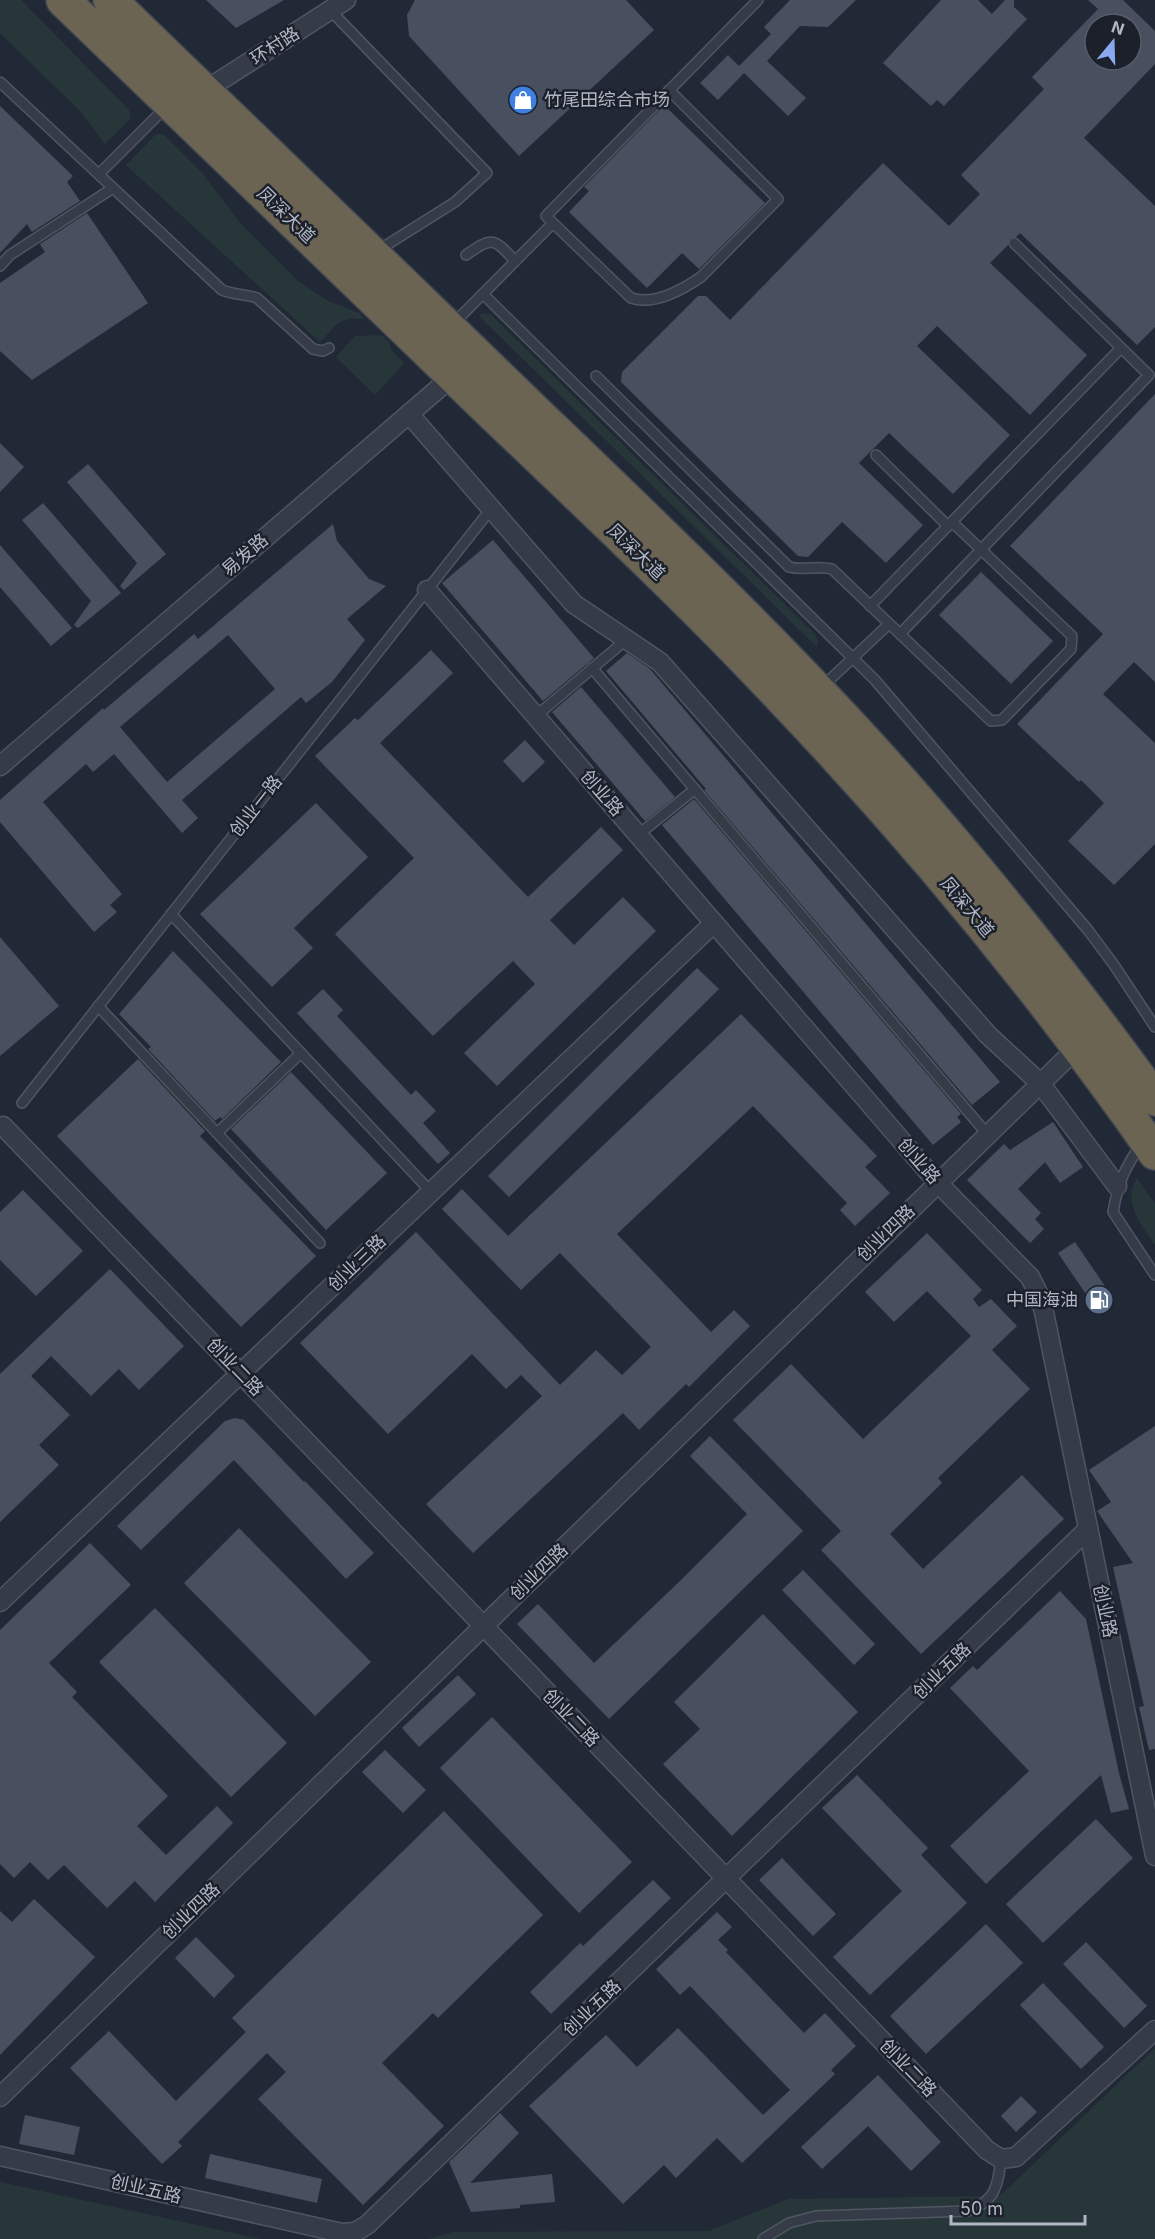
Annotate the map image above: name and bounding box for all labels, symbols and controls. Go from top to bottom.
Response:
north arrow [1083,12,1143,72]
text: N [1109,16,1127,39]
street label: 环村路 [246,22,303,69]
shop icon: 竹尾田综合市场 [507,84,539,116]
place label: 竹尾田综合市场 [544,89,670,110]
street label: 凤深大道 [253,182,320,247]
street label: 凤深大道 [603,519,670,584]
street label: 易发路 [217,529,272,580]
street label: 创业路 [577,765,628,820]
street label: 创业一路 [225,771,286,841]
street label: 凤深大道 [936,872,999,941]
street label: 创业路 [894,1133,945,1188]
street label: 创业四路 [852,1200,919,1265]
street label: 创业三路 [323,1230,390,1295]
fuel station icon: 中国海油 [1083,1284,1115,1316]
place label: 中国海油 [1006,1289,1078,1310]
street label: 创业二路 [203,1333,268,1400]
street label: 创业四路 [505,1539,572,1604]
street label: 创业路 [1090,1582,1121,1639]
street label: 创业五路 [908,1638,975,1703]
street label: 创业二路 [539,1684,604,1751]
street label: 创业四路 [157,1878,224,1943]
street label: 创业五路 [558,1975,625,2040]
street label: 创业二路 [876,2034,941,2101]
street label: 创业五路 [109,2170,184,2207]
scale bar [951,2188,1084,2226]
text: 50 m [960,2198,1003,2219]

